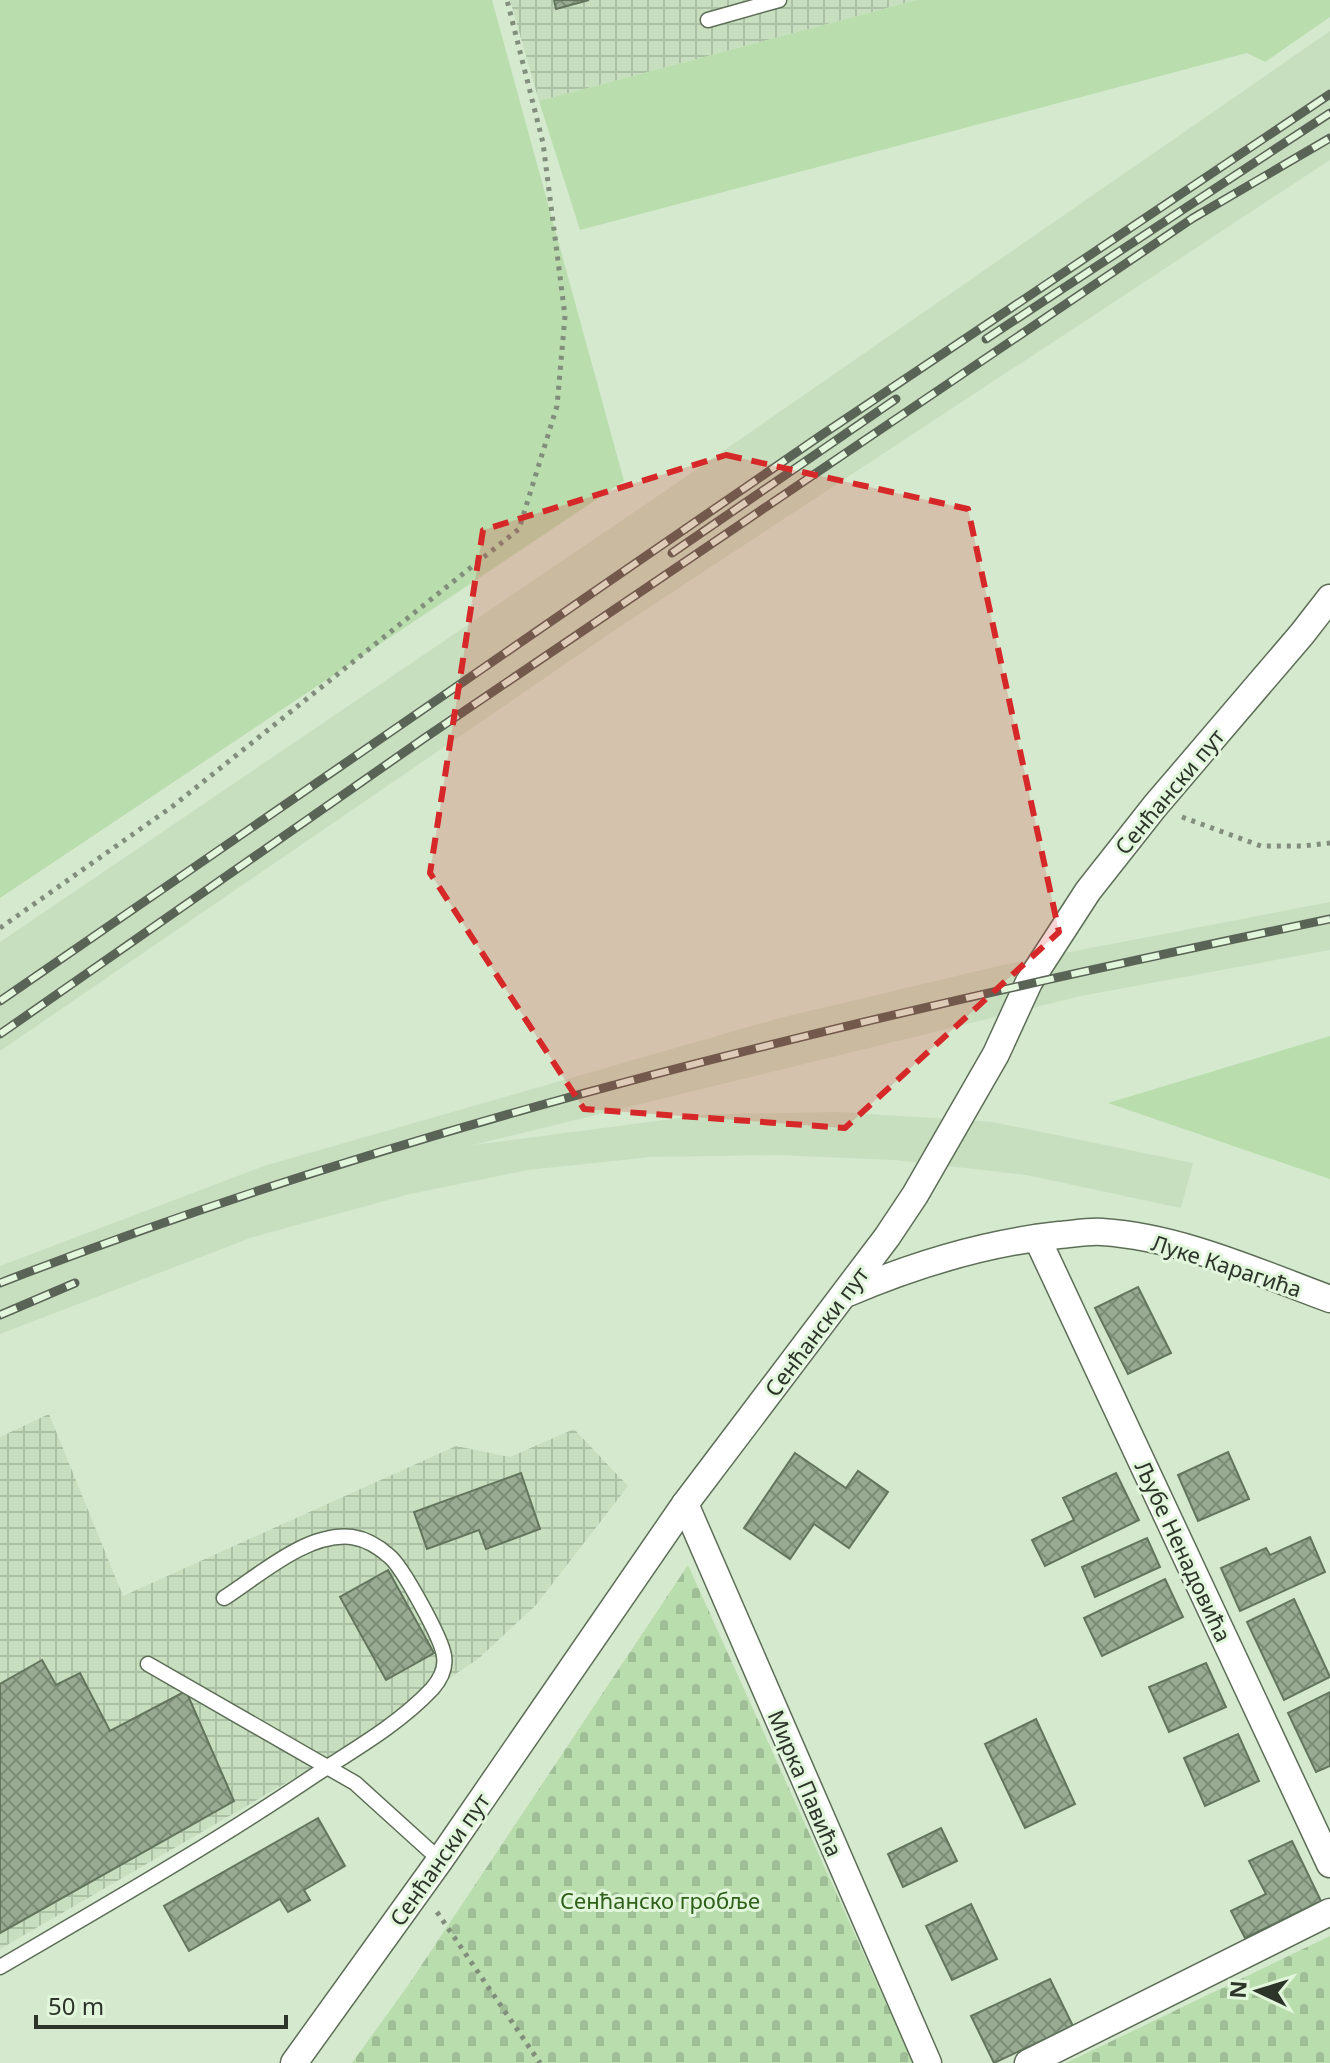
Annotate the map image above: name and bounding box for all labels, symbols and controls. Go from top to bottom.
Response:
street label: Сенћански пут [1107,722,1231,860]
street label: Луке Карагића [1148,1227,1306,1303]
street label: Сенћански пут [757,1260,875,1402]
street label: Љубе Ненадовића [1129,1456,1239,1646]
street label: Мирка Павића [762,1705,850,1861]
street label: Сенћански пут [382,1787,496,1931]
park label: Сенћанско гробље [560,1885,760,1915]
north arrow [1218,1951,1298,2031]
scale bar [36,1979,286,2029]
text: N [1221,1980,1253,2000]
text: 50 m [48,1989,104,2022]

